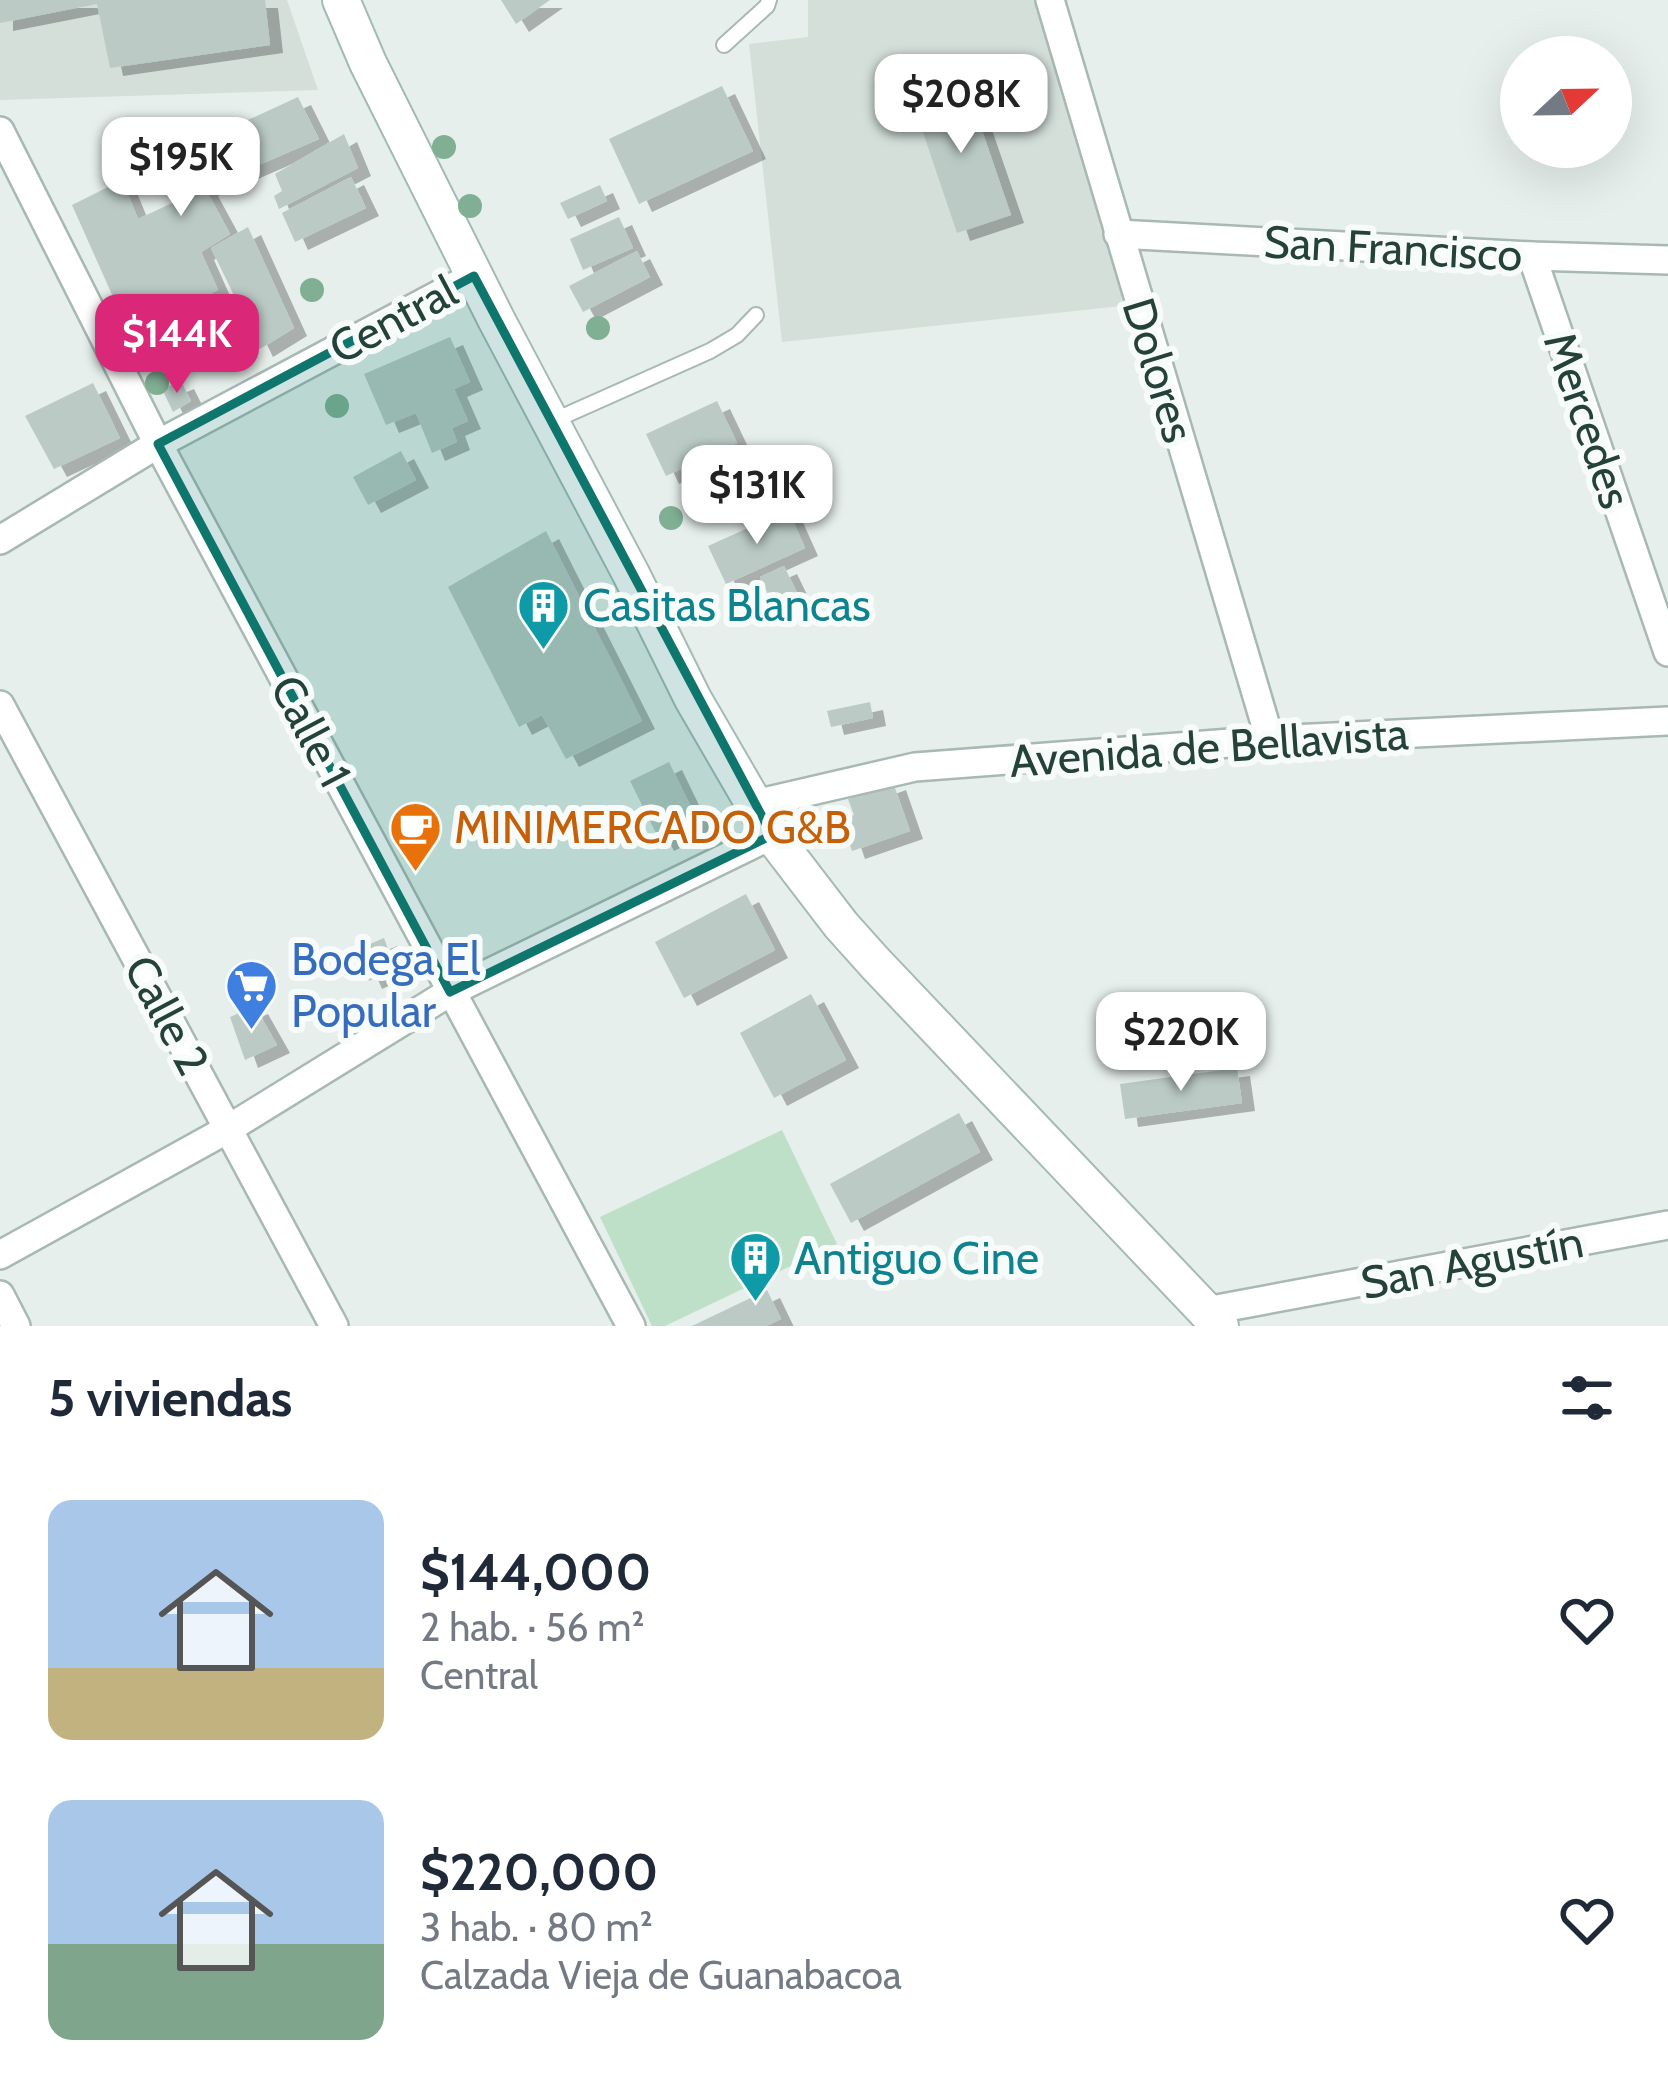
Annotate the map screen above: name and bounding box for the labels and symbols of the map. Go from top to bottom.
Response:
north arrow [1500,36,1632,168]
pin: $208K [877,54,1045,156]
pin: $195K [97,117,265,219]
street label: San Francisco [1262,214,1524,282]
street label: Central [320,263,466,375]
street label: Dolores [1112,292,1206,448]
pin: $144K [93,294,261,396]
street label: Mercedes [1533,325,1643,515]
pin: $131K [673,445,841,547]
building icon: Casitas Blancas [516,577,572,651]
place label: Casitas Blancas [583,578,871,632]
street label: Calle 1 [259,666,363,796]
street label: Avenida de Bellavista [1008,706,1411,788]
cafe icon: MINIMERCADO G&B [387,799,443,873]
place label: MINIMERCADO G&B [454,800,851,854]
place label: Bodega El Popular [291,932,481,1038]
street label: Calle 2 [113,946,221,1084]
supermarket icon: Bodega El Popular [224,957,280,1031]
pin: $220K [1097,992,1265,1094]
street label: San Agustín [1356,1214,1588,1310]
building icon: Antiguo Cine [727,1230,783,1304]
place label: Antiguo Cine [794,1231,1039,1285]

